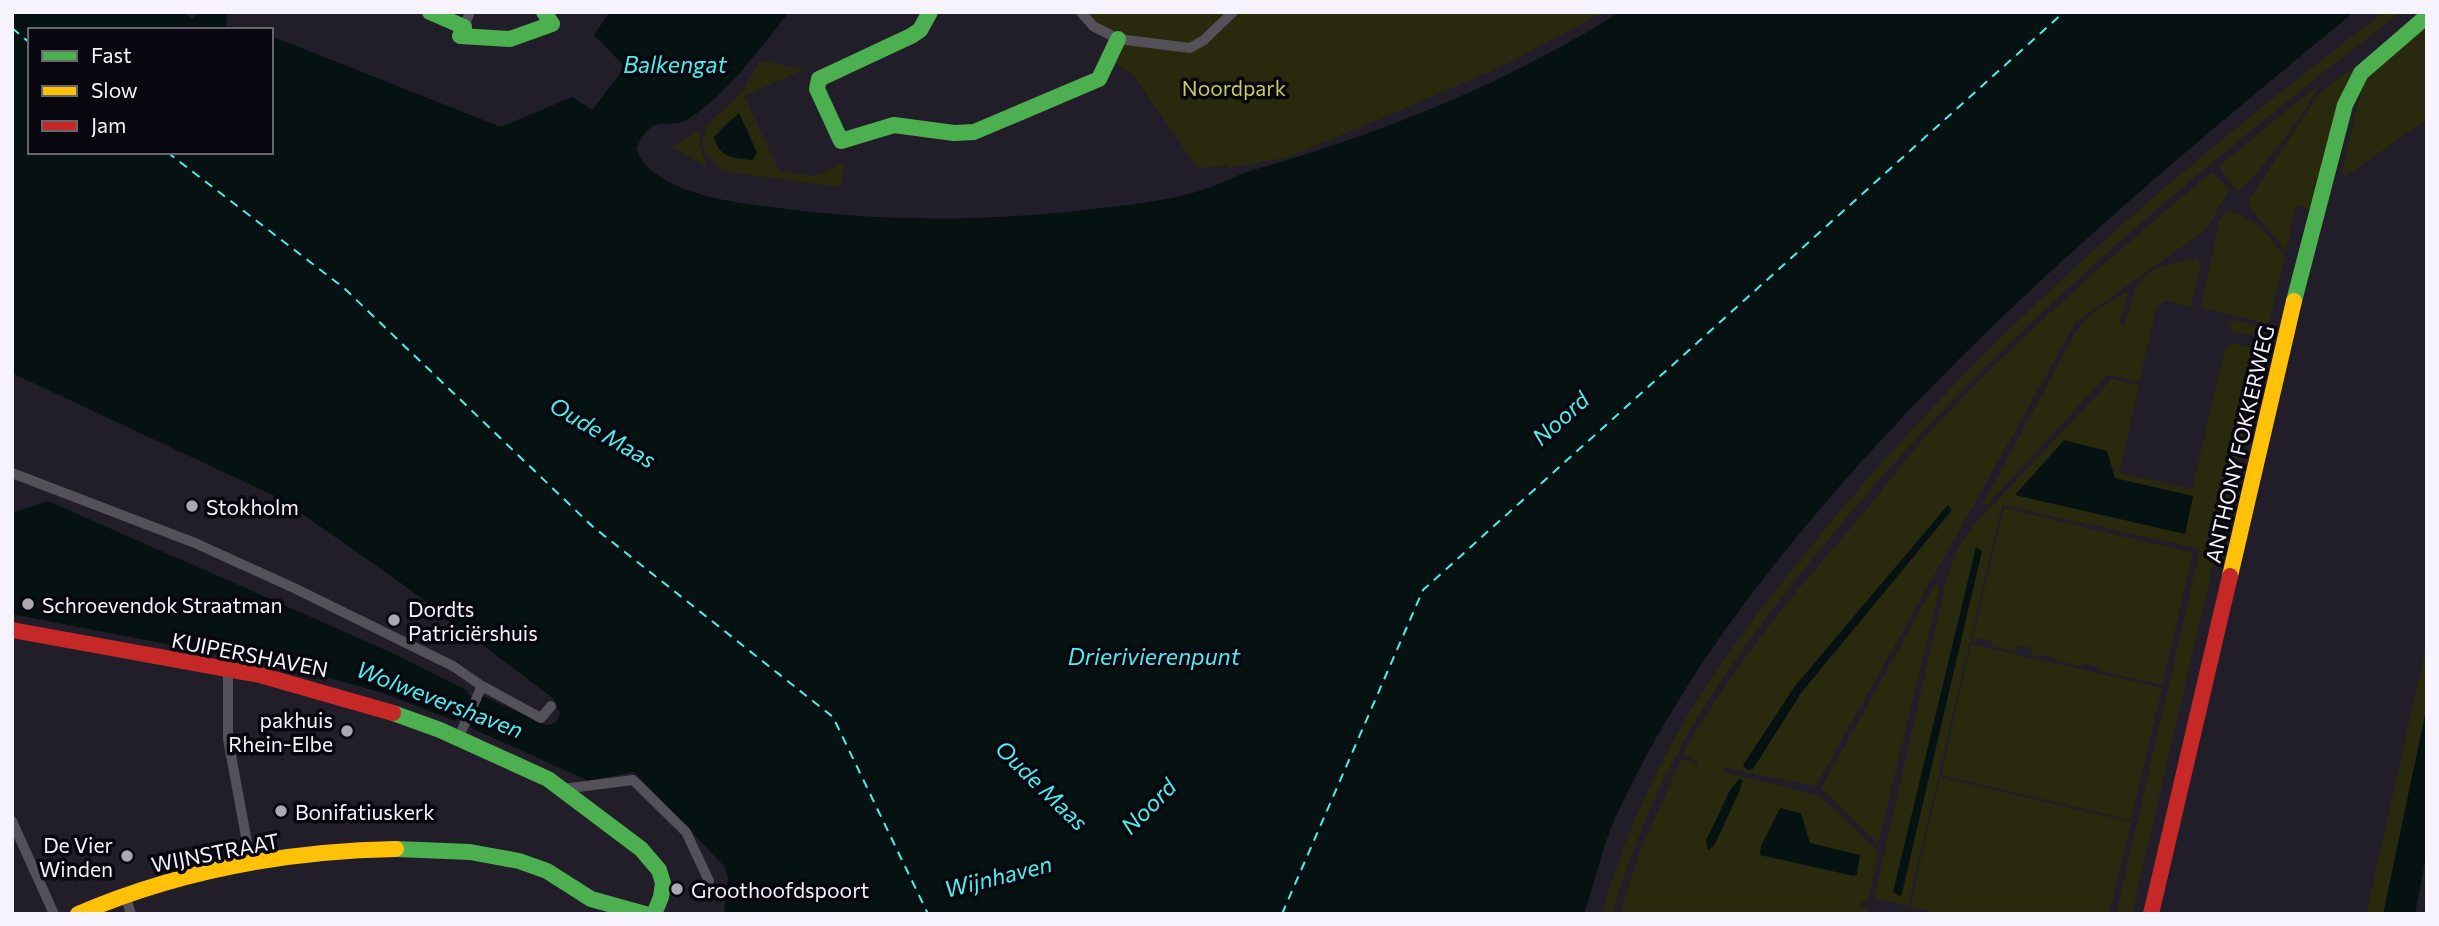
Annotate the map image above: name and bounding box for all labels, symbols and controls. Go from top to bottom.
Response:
legend [28,28,273,154]
text: Fast [91,42,132,67]
water label: Balkengat [623,50,727,78]
park label: Noordpark [1182,75,1286,100]
text: Slow [91,77,138,102]
text: Jam [91,112,126,137]
street label: ANTHONY FOKKERWEG [2199,323,2279,565]
water label: Noord [1526,384,1596,451]
water label: Oude Maas [545,390,661,474]
place label: Stokholm [206,494,299,519]
marker: Stokholm [184,498,200,514]
place label: Schroevendok Straatman [42,592,283,617]
marker: Schroevendok Straatman [20,596,36,612]
place label: Dordts Patriciërshuis [408,596,538,645]
marker: Dordts Patriciërshuis [386,612,402,628]
street label: KUIPERSHAVEN [170,627,330,681]
water label: Drierivierenpunt [1068,642,1241,670]
water label: Wolwevershaven [353,654,527,744]
place label: pakhuis Rhein-Elbe [228,707,333,756]
marker: pakhuis Rhein-Elbe [339,723,355,739]
water label: Oude Maas [990,734,1094,836]
water label: Noord [1114,771,1183,840]
place label: Bonifatiuskerk [295,799,435,824]
marker: Bonifatiuskerk [273,803,289,819]
street label: WIJNSTRAAT [149,827,281,877]
place label: De Vier Winden [39,832,113,881]
marker: De Vier Winden [119,848,135,864]
water label: Wijnhaven [941,849,1055,903]
place label: Groothoofdspoort [691,877,869,902]
marker: Groothoofdspoort [669,881,685,897]

